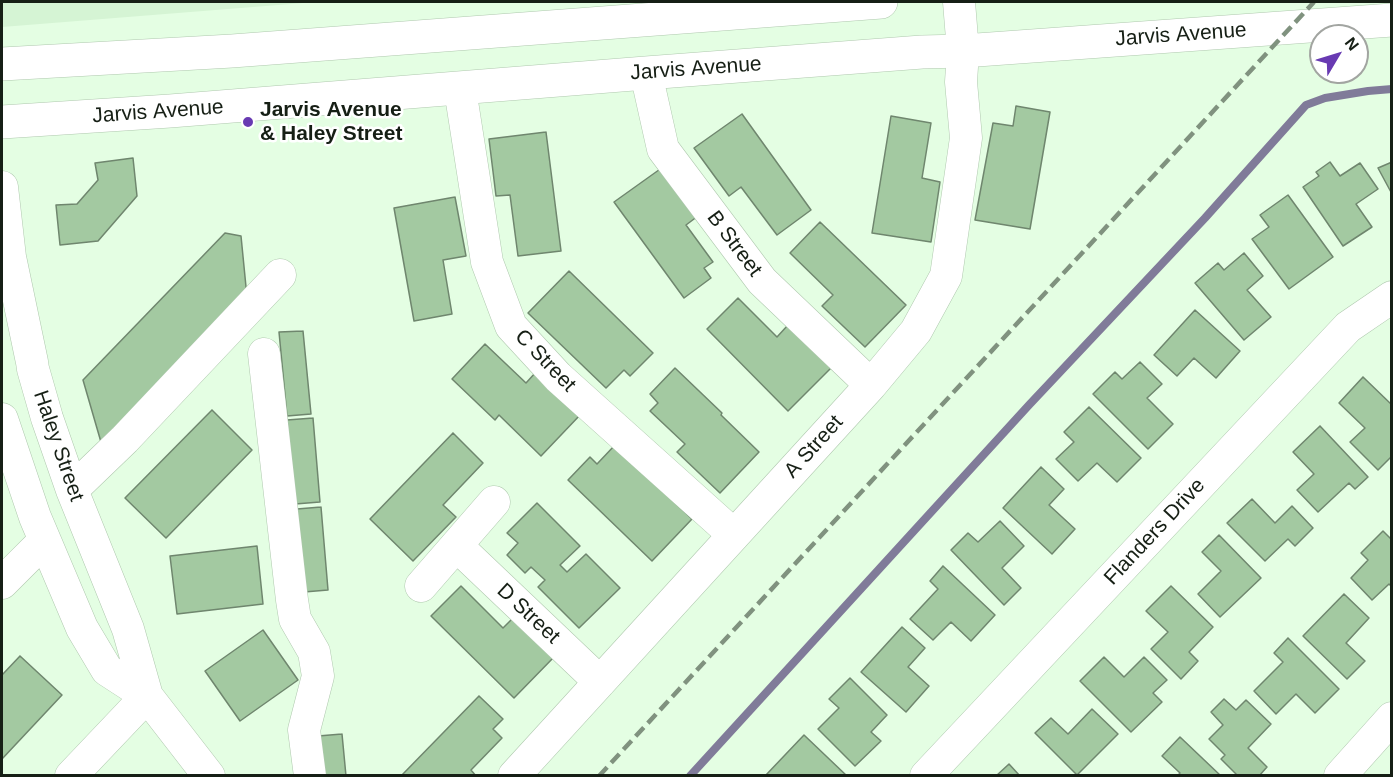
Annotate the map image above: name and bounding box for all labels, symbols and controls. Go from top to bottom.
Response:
street label: Jarvis Avenue [1115,18,1247,52]
north arrow [1309,24,1369,84]
text: N [1342,34,1362,54]
street label: Jarvis Avenue [630,52,762,86]
street label: Jarvis Avenue [92,95,224,129]
place label: Jarvis Avenue & Haley Street [260,97,402,147]
marker: Jarvis Avenue & Haley Street [241,115,255,129]
street label: B Street [701,206,767,282]
street label: C Street [509,325,581,397]
street label: Haley Street [27,387,89,505]
street label: A Street [779,410,849,484]
street label: Flanders Drive [1099,473,1211,591]
street label: D Street [491,579,565,649]

